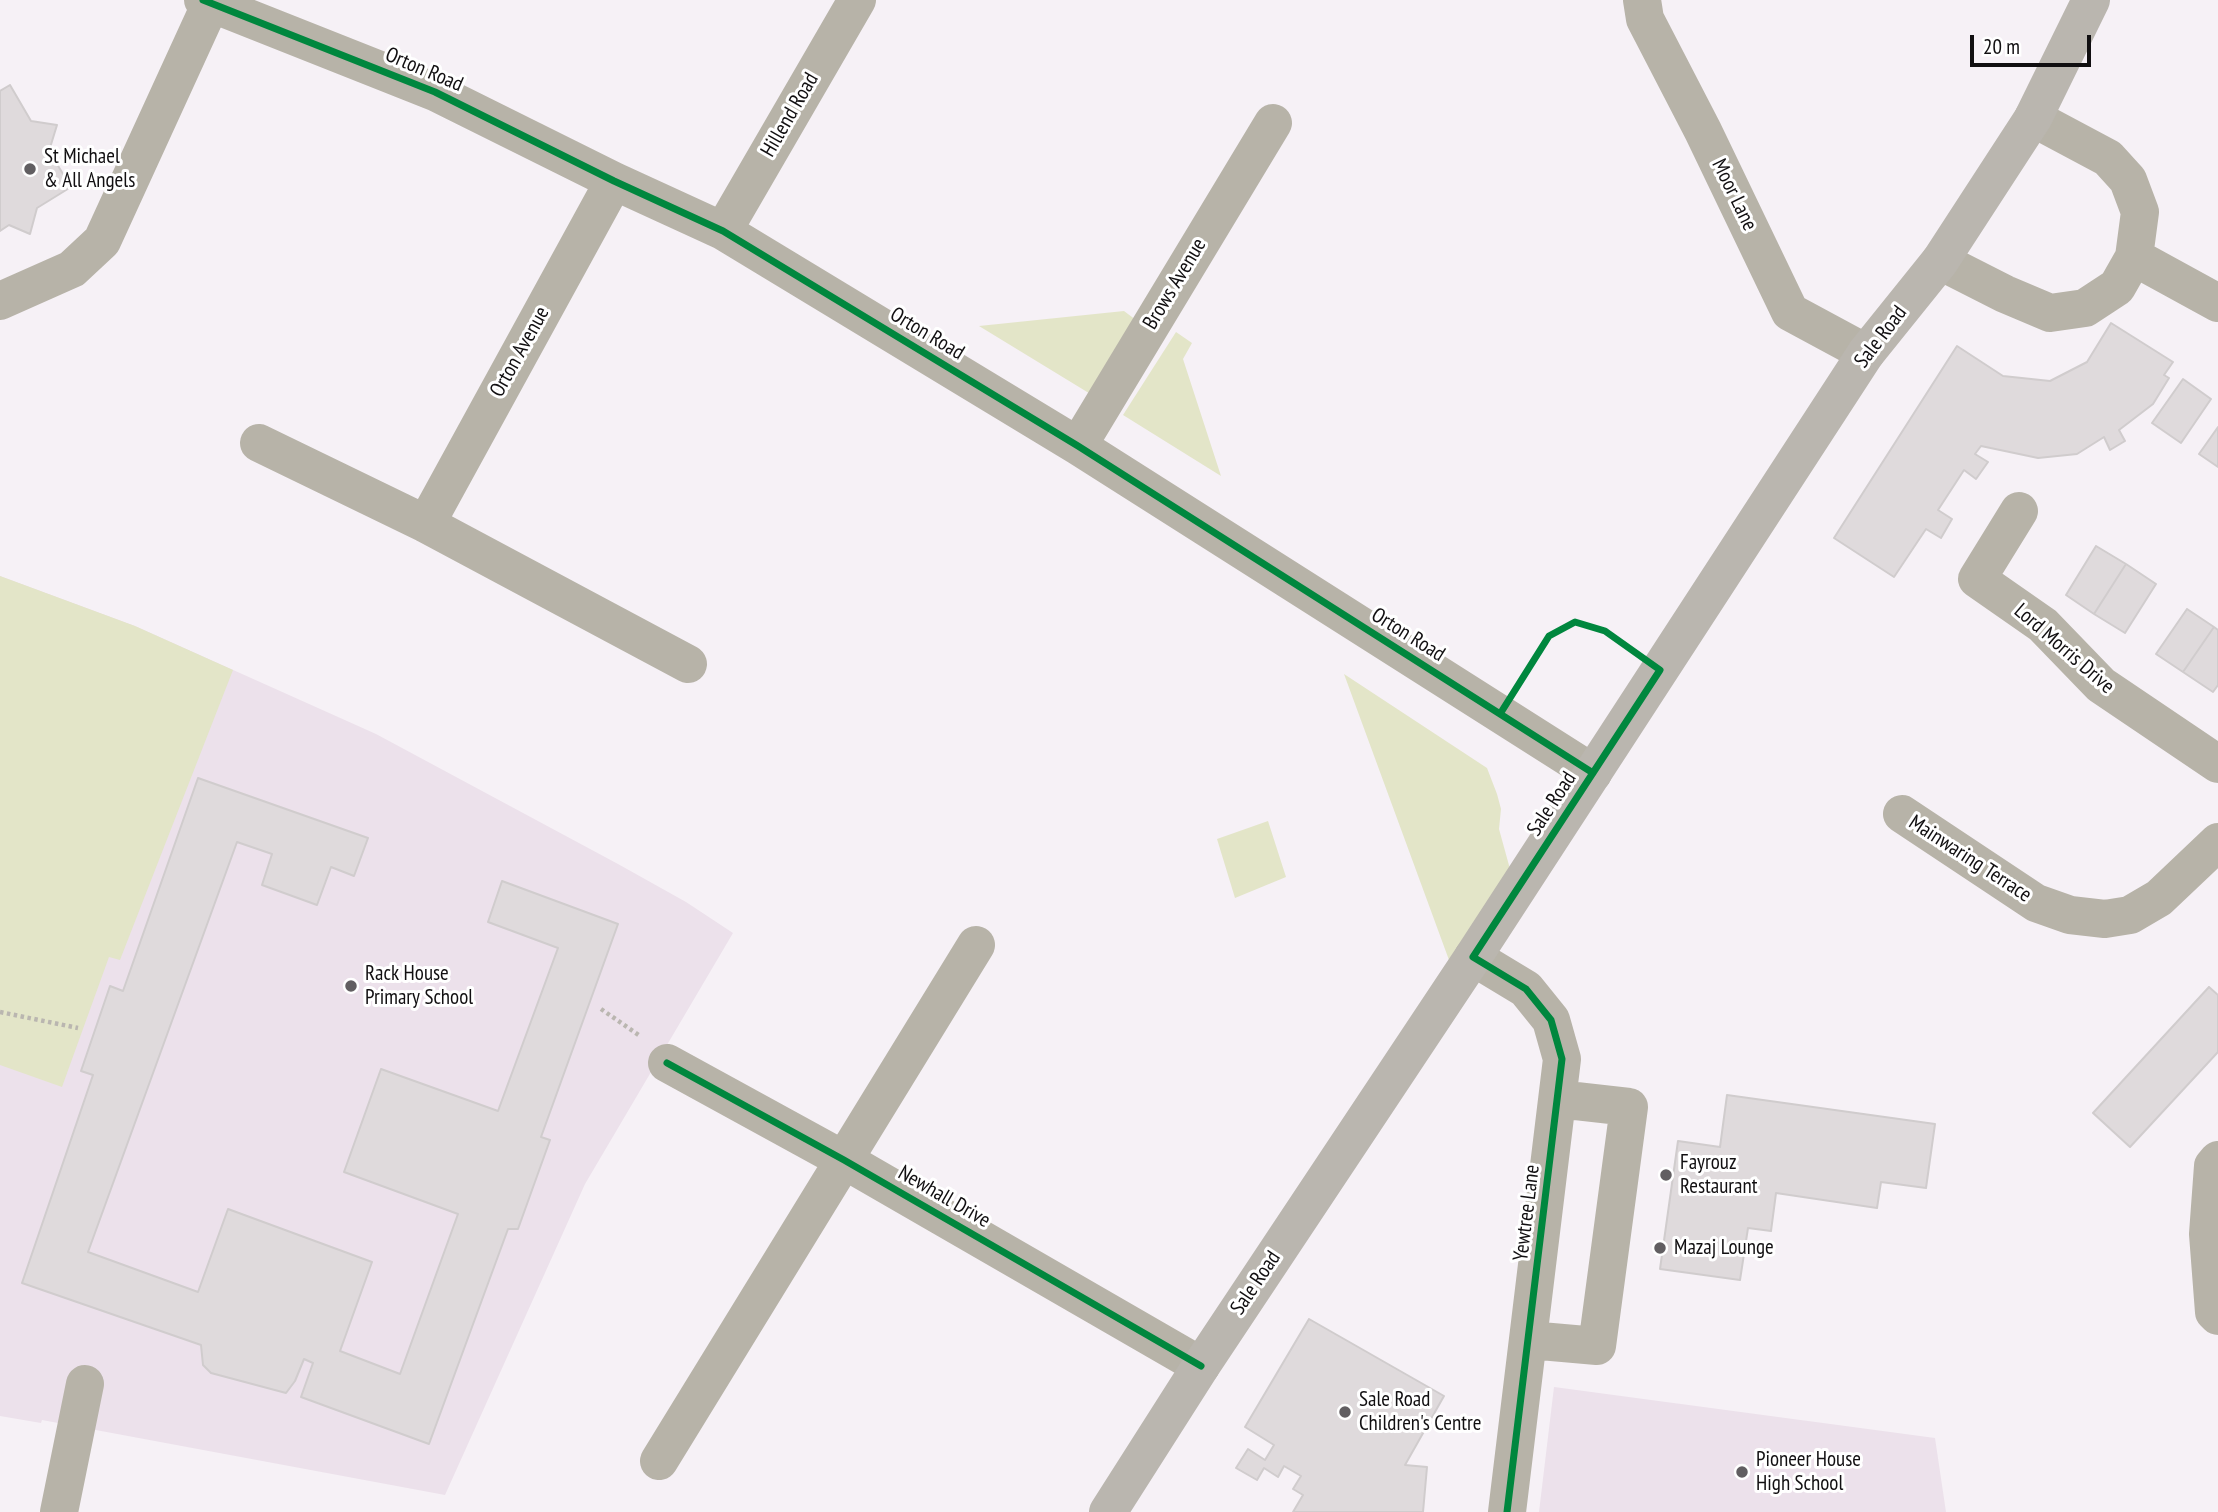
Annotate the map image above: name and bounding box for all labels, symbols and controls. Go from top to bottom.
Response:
scale bar [1973,21,2094,65]
text: 20 m [1983,33,2020,60]
street label: Orton Road [381,42,467,98]
street label: Hillend Road [756,68,824,162]
place label: St Michael & All Angels [44,144,135,194]
street label: Moor Lane [1706,155,1762,235]
marker: St Michael & All Angels [22,161,38,177]
street label: Brows Avenue [1138,234,1212,334]
street label: Sale Road [1850,301,1912,373]
street label: Orton Avenue [485,302,555,402]
street label: Orton Road [885,302,969,366]
street label: Lord Morris Drive [2009,599,2119,699]
street label: Orton Road [1367,603,1449,667]
street label: Sale Road [1522,767,1582,841]
street label: Mainwaring Terrace [1904,810,2036,908]
place label: Rack House Primary School [365,961,473,1011]
marker: Rack House Primary School [343,978,359,994]
place label: Fayrouz Restaurant [1680,1150,1757,1200]
street label: Newhall Drive [893,1161,995,1233]
street label: Yewtree Lane [1509,1163,1545,1263]
marker: Fayrouz Restaurant [1658,1167,1674,1183]
place label: Mazaj Lounge [1674,1235,1774,1261]
marker: Mazaj Lounge [1652,1240,1668,1256]
street label: Sale Road [1226,1246,1286,1320]
place label: Sale Road Children's Centre [1359,1387,1481,1437]
marker: Sale Road Children's Centre [1337,1404,1353,1420]
place label: Pioneer House High School [1756,1447,1861,1497]
marker: Pioneer House High School [1734,1464,1750,1480]

